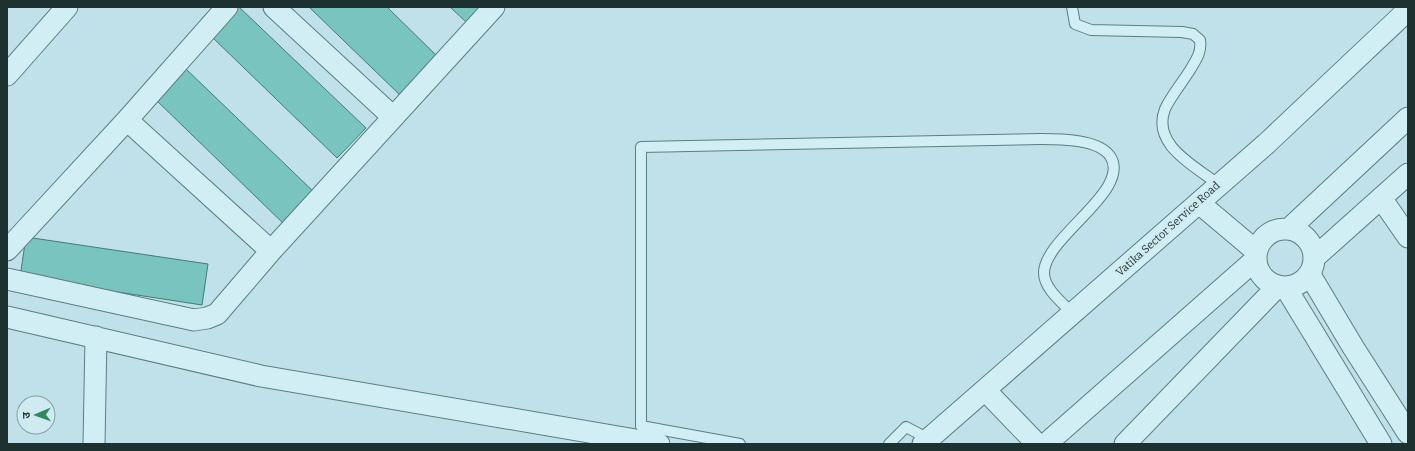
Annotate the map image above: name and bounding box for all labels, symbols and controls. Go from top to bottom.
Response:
street label: Vatika Sector Service Road [1113,179,1223,279]
north arrow [16,395,56,435]
text: उ [20,411,33,419]

